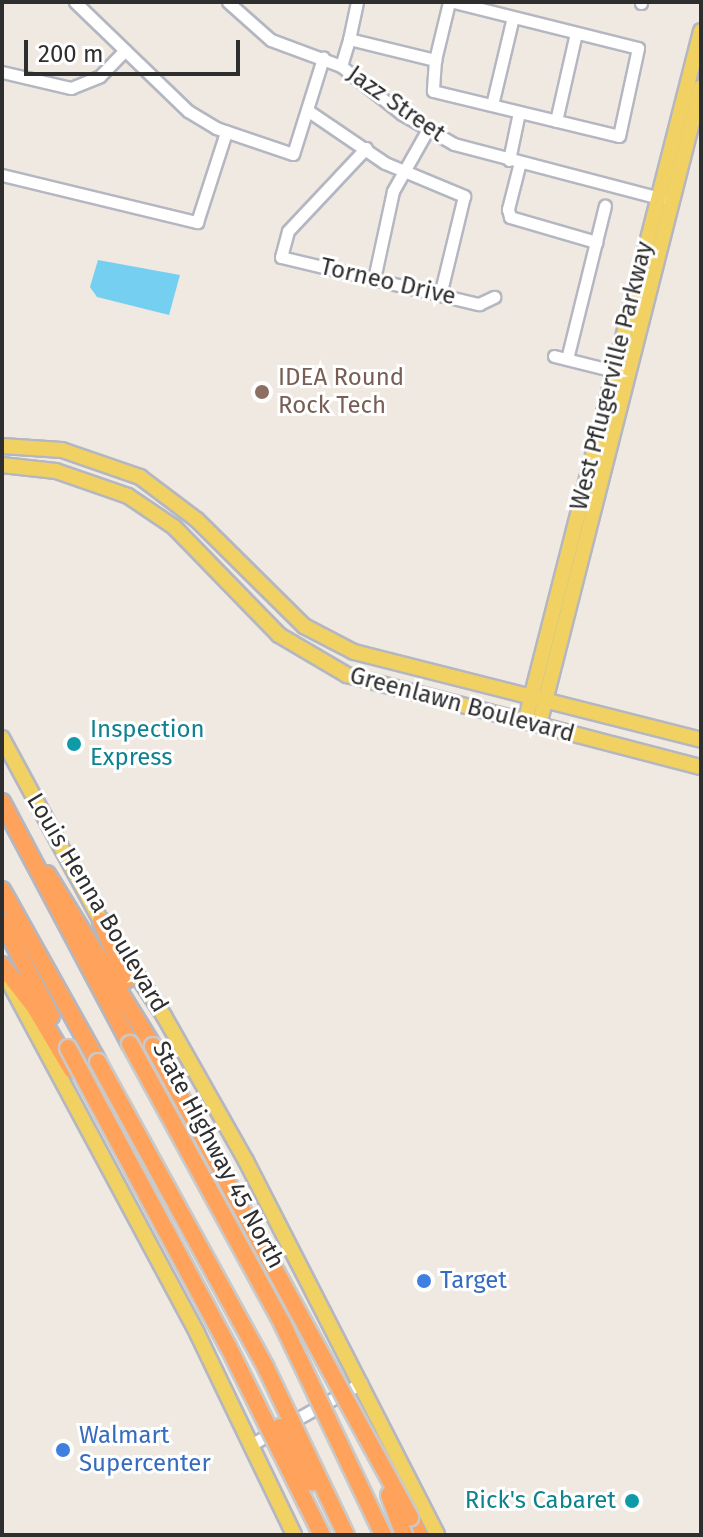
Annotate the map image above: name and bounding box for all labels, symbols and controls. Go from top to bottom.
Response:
scale bar [28,24,244,74]
text: 200 m [38,40,104,68]
street label: Jazz Street [342,60,450,148]
street label: West Pflugerville Parkway [565,239,659,513]
street label: Torneo Drive [317,252,459,312]
place label: IDEA Round Rock Tech [278,364,404,420]
marker: IDEA Round Rock Tech [253,383,271,401]
street label: Greenlawn Boulevard [347,661,577,749]
place label: Inspection Express [90,716,205,772]
marker: Inspection Express [65,735,83,753]
street label: Louis Henna Boulevard [20,788,174,1018]
street label: State Highway 45 North [146,1037,290,1273]
place label: Target [440,1267,507,1295]
marker: Target [415,1272,433,1290]
place label: Walmart Supercenter [79,1422,211,1478]
marker: Walmart Supercenter [54,1441,72,1459]
place label: Rick's Cabaret [465,1487,616,1515]
marker: Rick's Cabaret [623,1492,641,1510]

